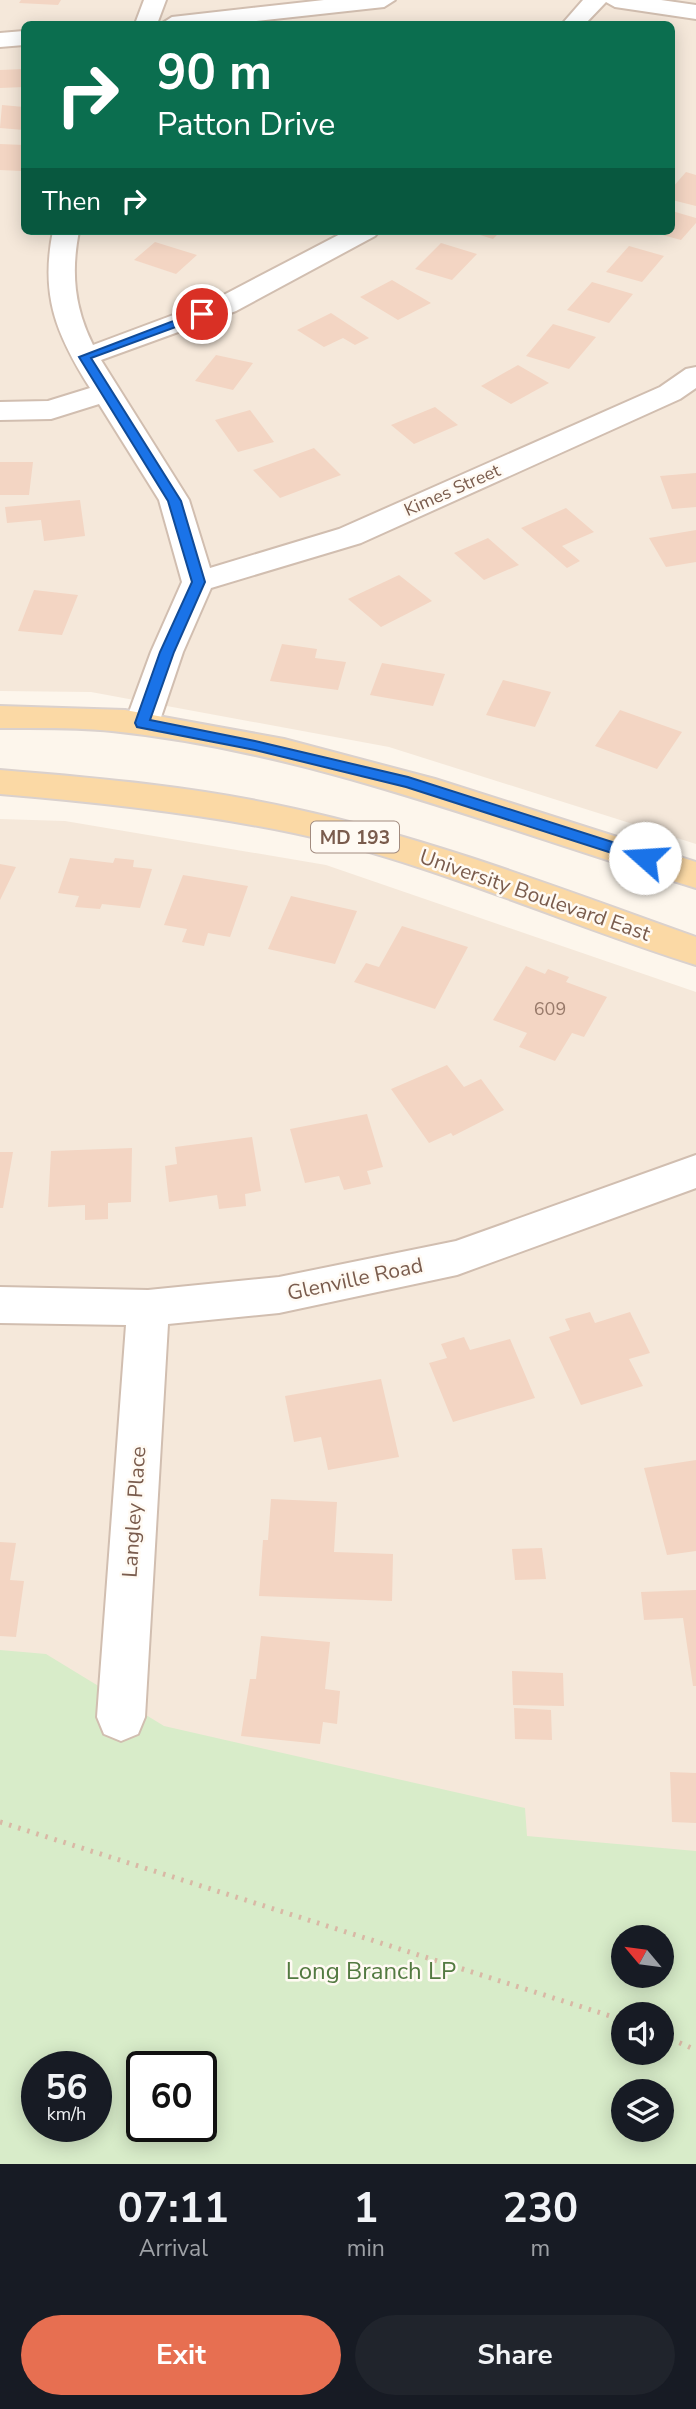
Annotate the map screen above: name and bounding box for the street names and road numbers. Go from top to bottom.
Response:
street label: Kimes Street [400,458,504,522]
road number: MD 193 [311,822,399,852]
street label: University Boulevard East [416,842,655,948]
street label: Glenville Road [285,1251,425,1307]
street label: Langley Place [115,1445,153,1579]

